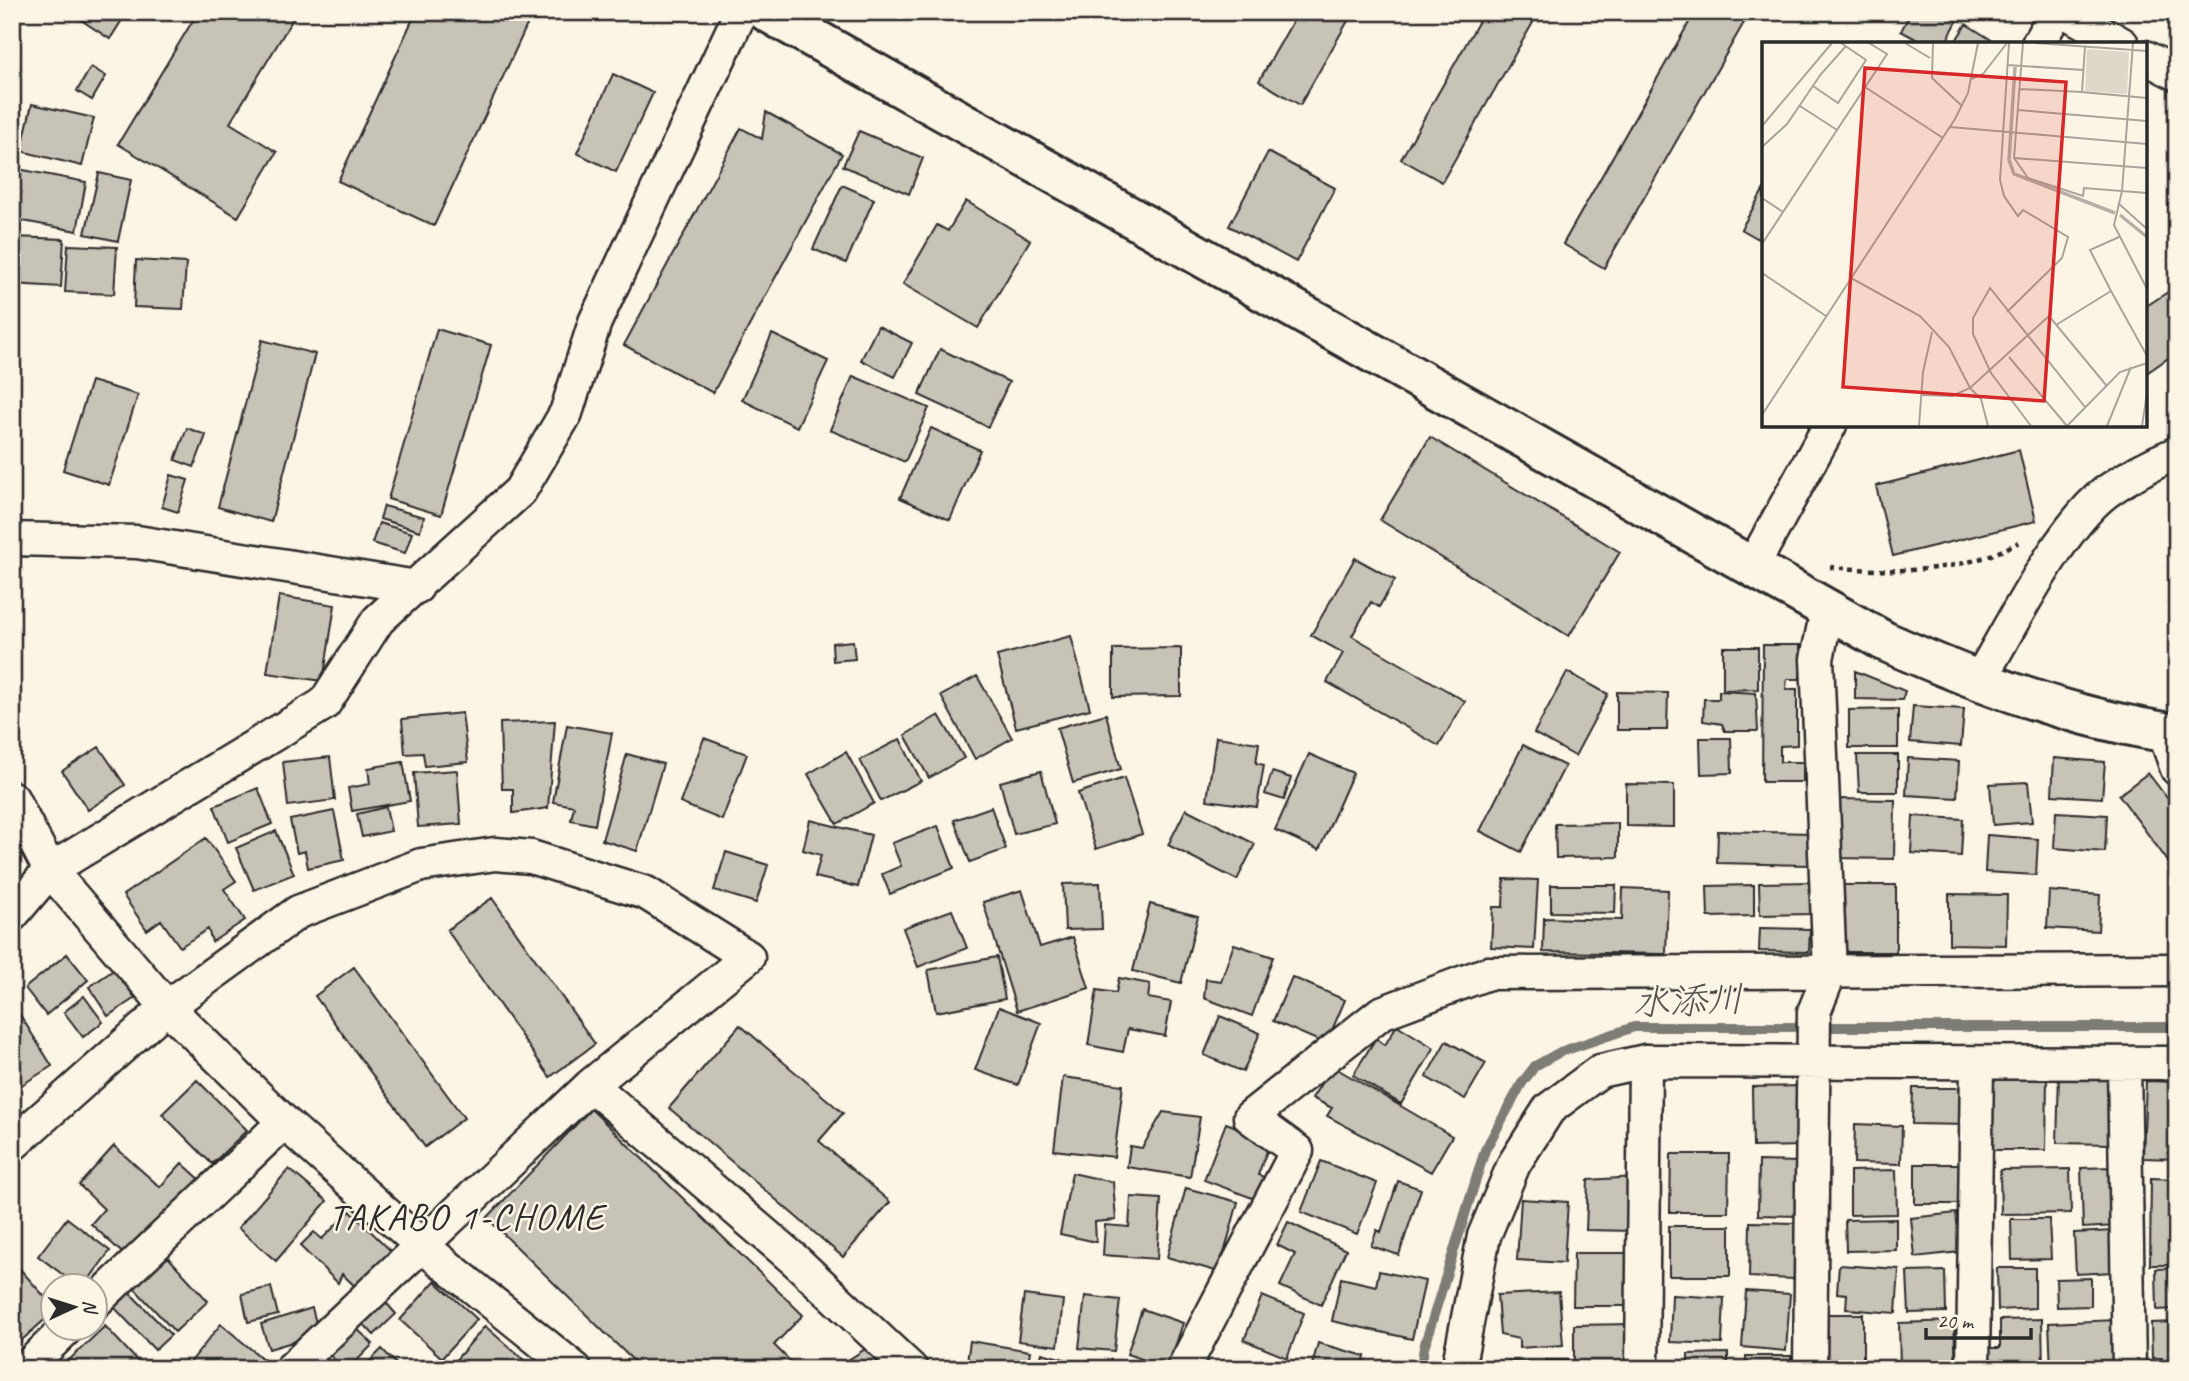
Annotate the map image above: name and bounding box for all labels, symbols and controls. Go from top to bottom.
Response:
inset map [1762,42,2147,427]
water label: 水添川 [1632,975,1744,1026]
district label: TAKABO 1-CHOME [329,1193,608,1240]
north arrow [38,1272,108,1342]
scale bar [1926,1297,2032,1341]
text: N [78,1299,103,1316]
text: 20 m [1937,1308,1975,1334]

